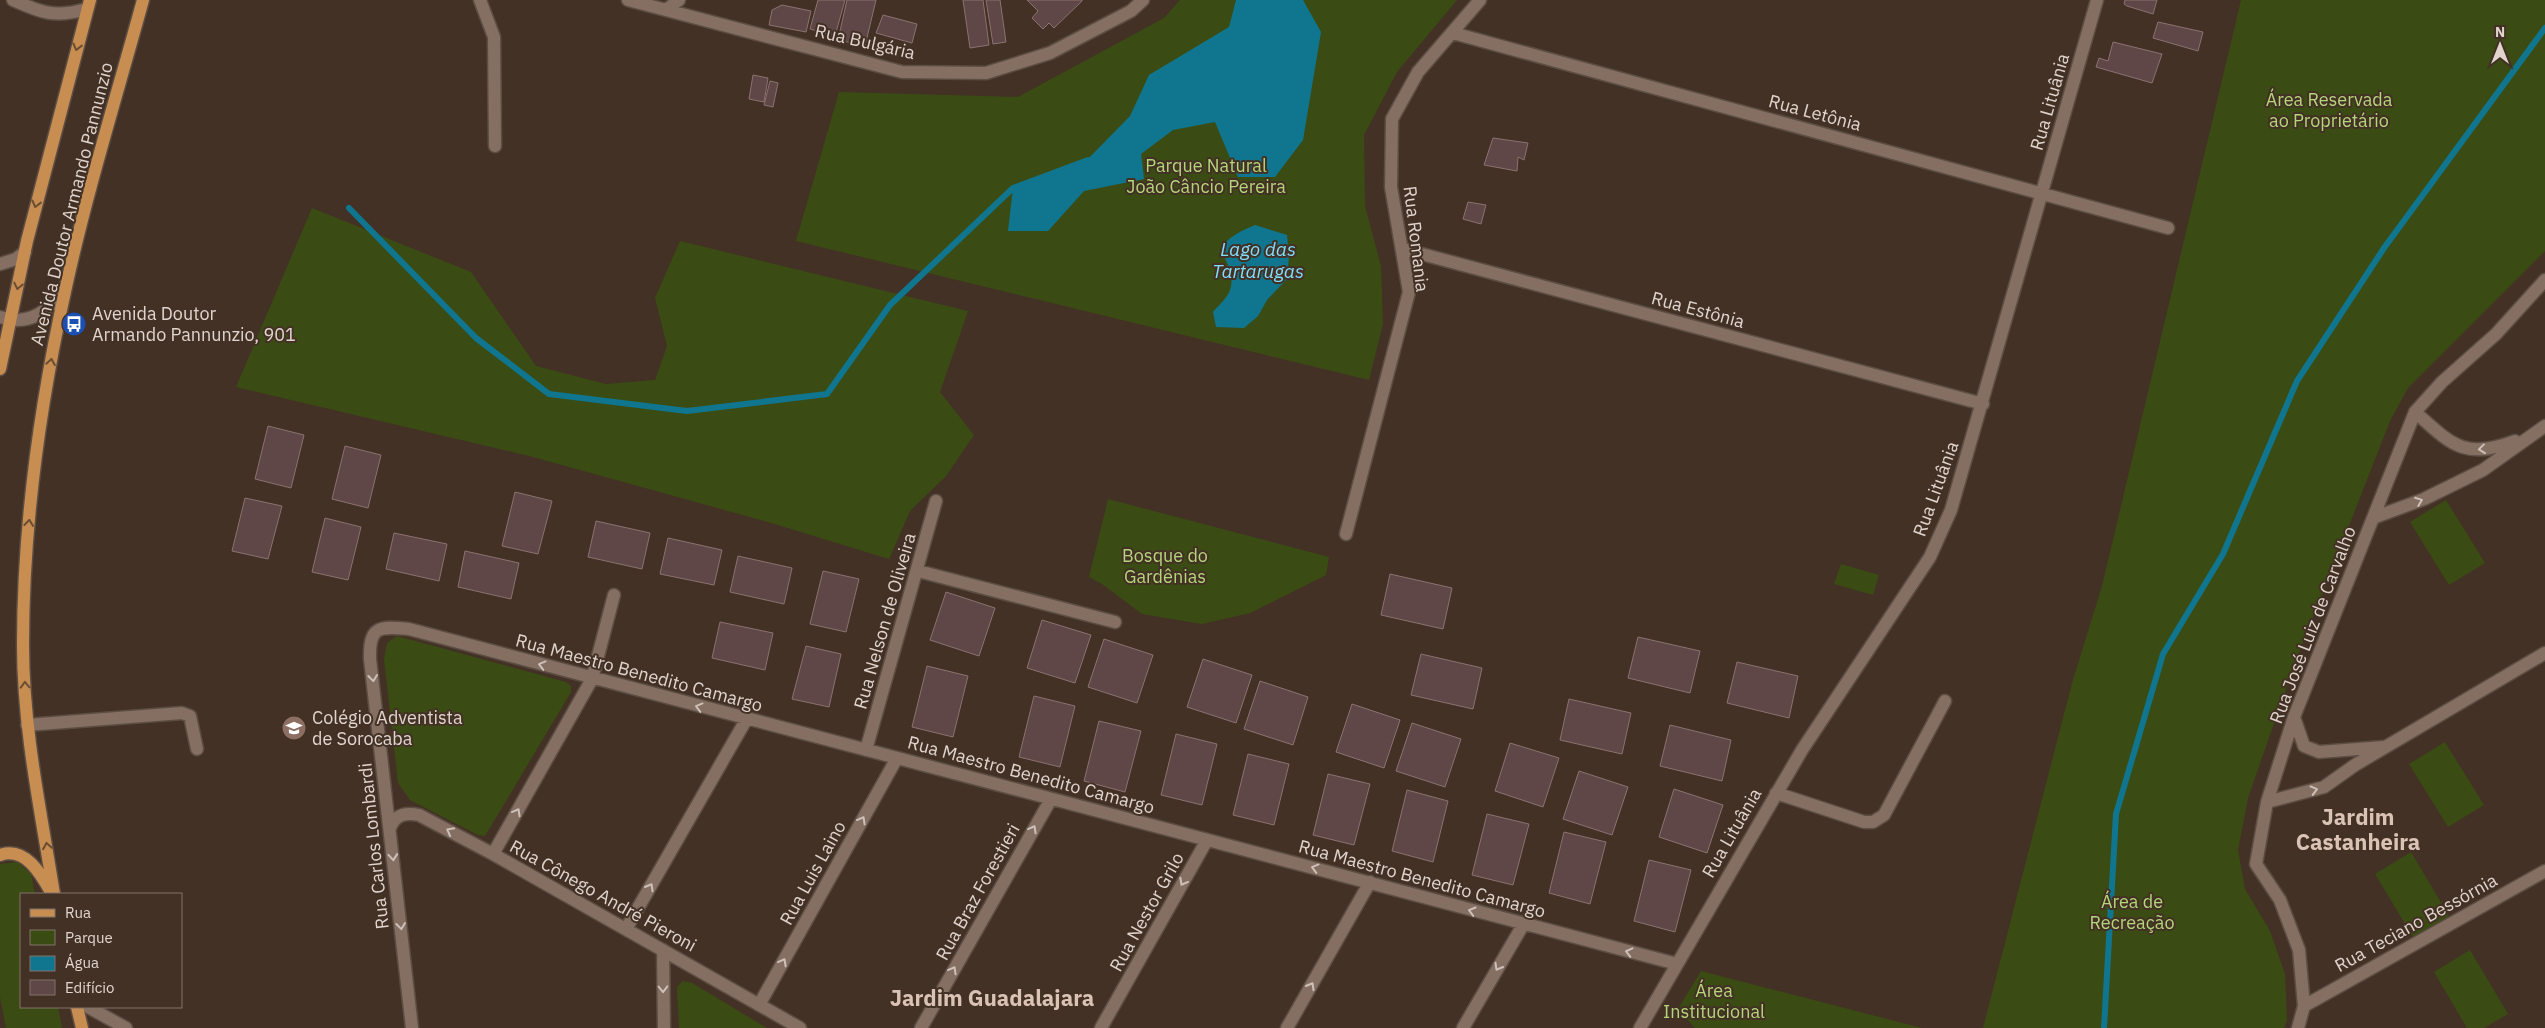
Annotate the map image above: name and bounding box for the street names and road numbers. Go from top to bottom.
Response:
street label: Rua Bulgária [813,19,918,64]
street label: Rua Lituânia [2025,50,2074,153]
street label: Avenida Doutor Armando Pannunzio [25,60,118,348]
street label: Rua Letônia [1766,89,1864,136]
street label: Rua Romania [1399,185,1434,294]
street label: Rua Estônia [1649,286,1748,333]
street label: Rua Lituânia [1908,438,1964,540]
street label: Rua José Luiz de Carvalho [2264,523,2361,727]
street label: Rua Nelson de Oliveira [848,530,921,712]
street label: Rua Maestro Benedito Camargo [513,628,765,717]
street label: Rua Maestro Benedito Camargo [905,730,1157,819]
street label: Rua Carlos Lombardi [353,762,394,930]
street label: Rua Lituânia [1697,784,1767,882]
street label: Rua Luis Laino [774,817,851,929]
street label: Rua Braz Forestieri [931,819,1025,964]
street label: Rua Maestro Benedito Camargo [1296,834,1548,923]
street label: Rua Cônego André Pieroni [506,835,701,957]
street label: Rua Nestor Grilo [1104,848,1189,975]
street label: Rua Teciano Bessórnia [2330,868,2501,977]

